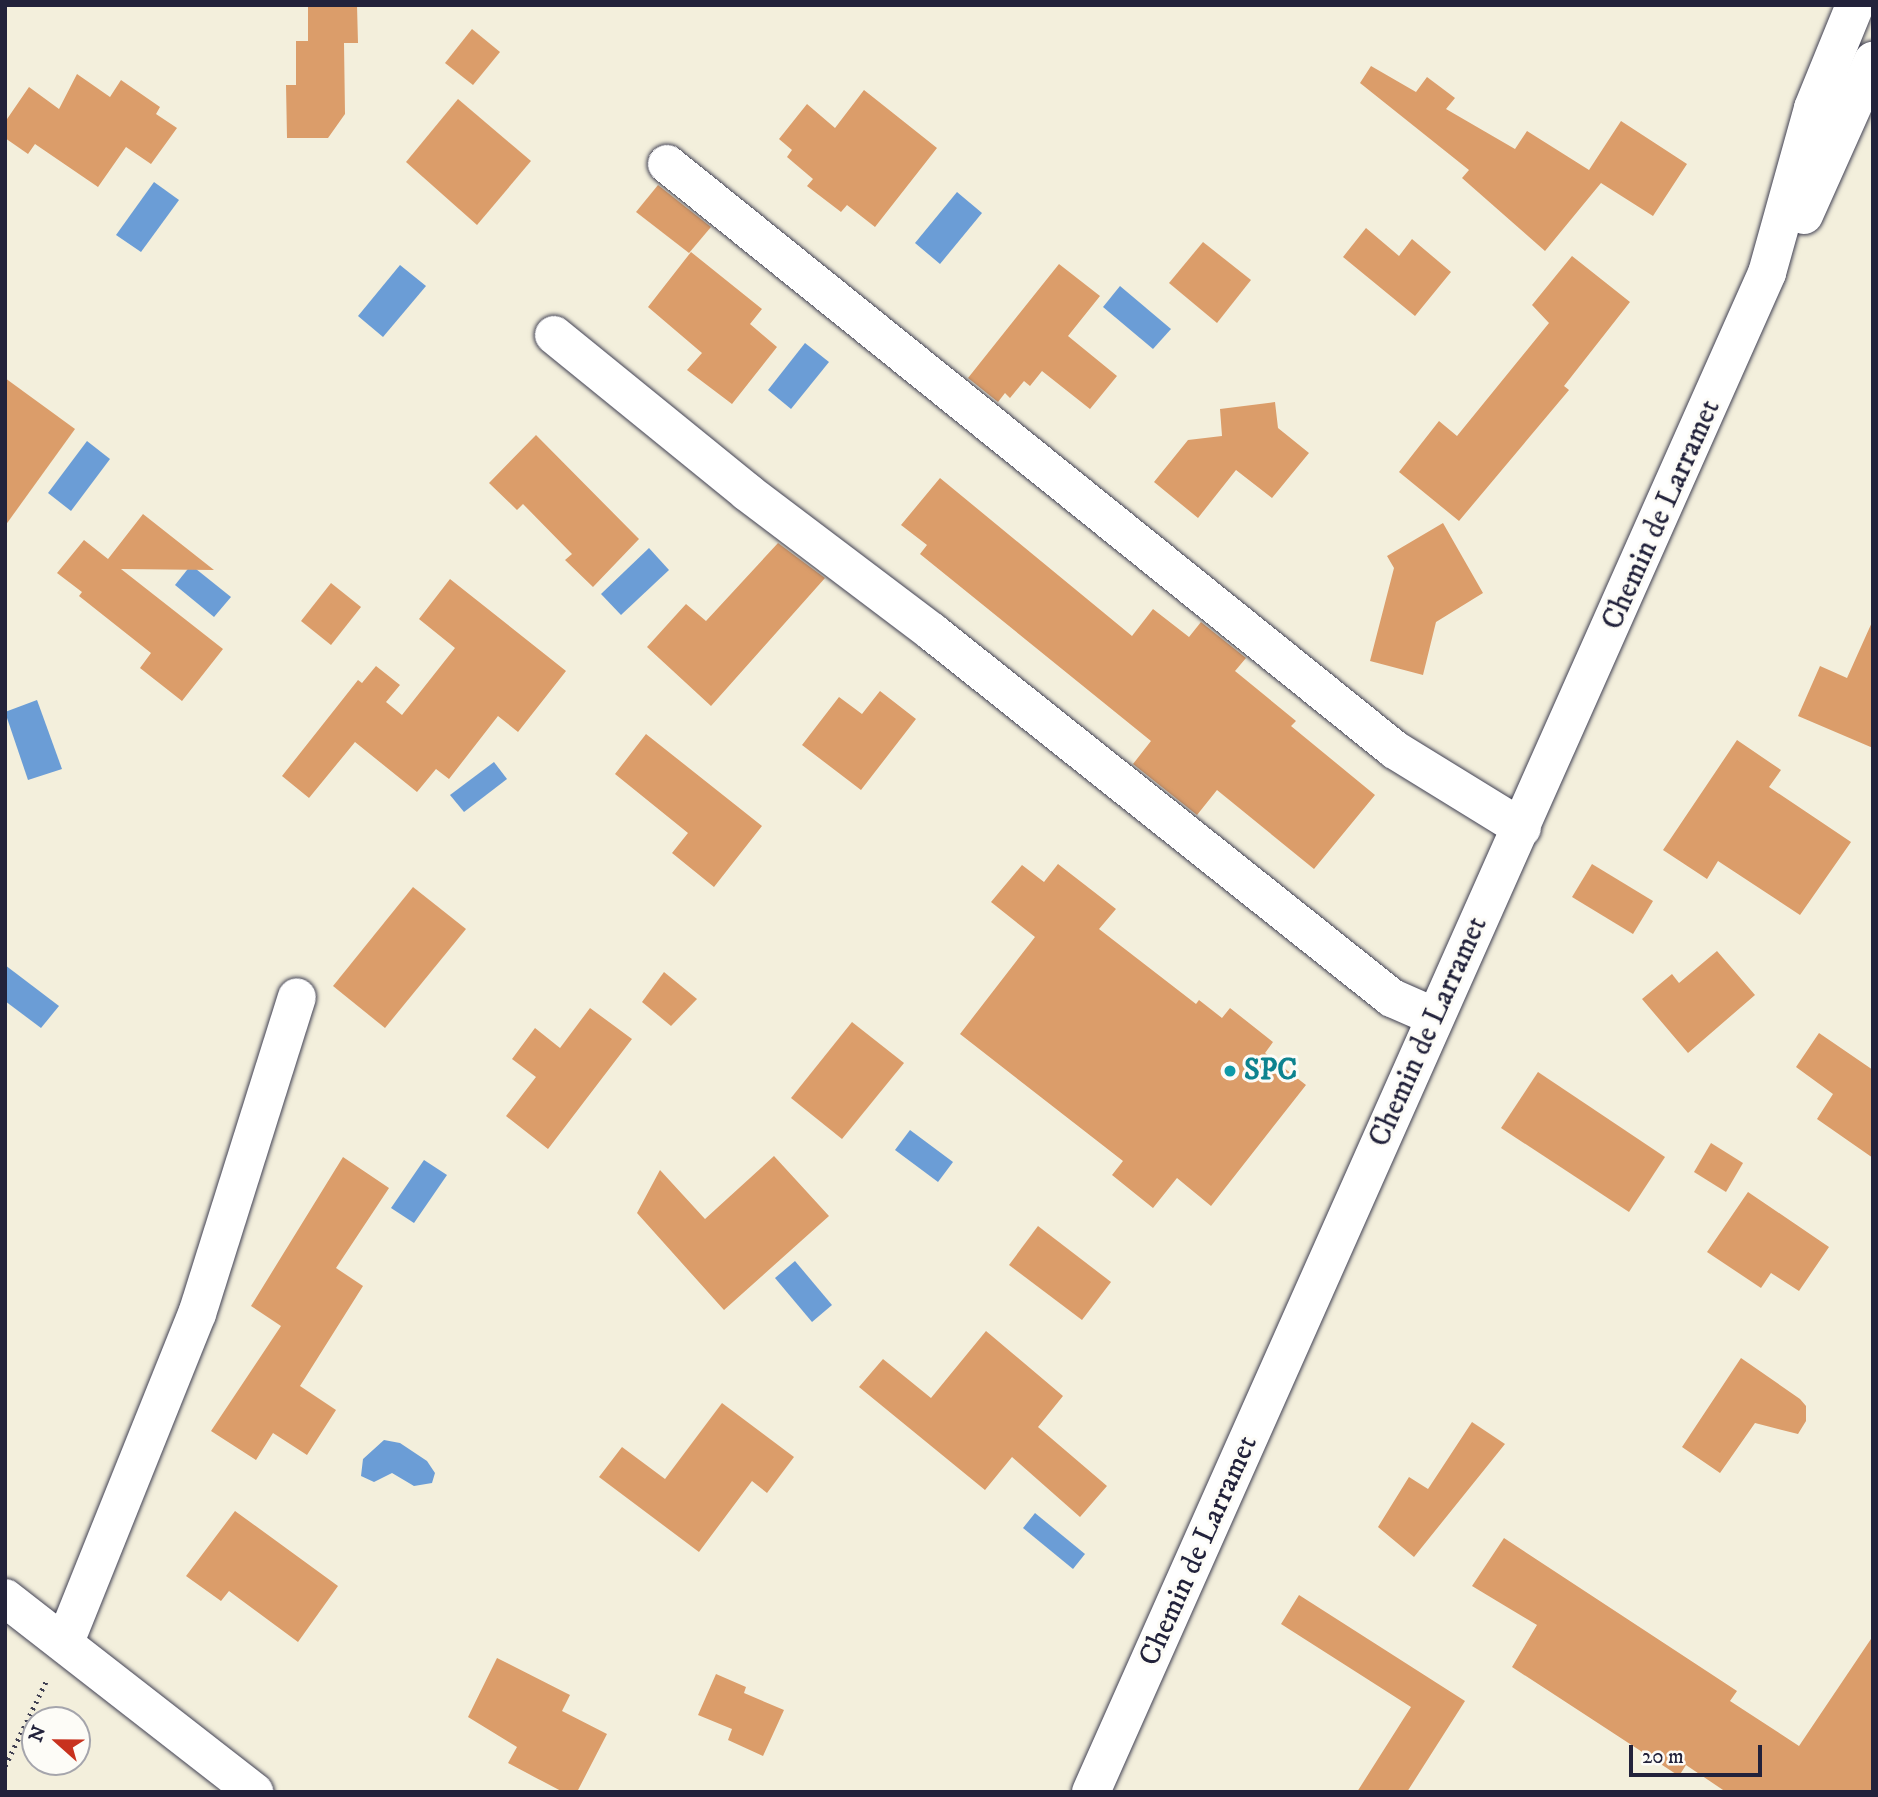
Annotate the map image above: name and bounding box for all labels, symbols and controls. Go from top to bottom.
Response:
street label: Chemin de Larramet [1595,394,1729,636]
street label: Chemin de Larramet [1362,911,1496,1153]
place label: SPC [1244,1053,1297,1089]
marker: SPC [1222,1063,1238,1079]
street label: Chemin de Larramet [1132,1430,1266,1672]
north arrow [21,1706,91,1776]
text: N [24,1723,51,1745]
scale bar [1633,1730,1766,1774]
text: 20 m [1642,1744,1684,1770]

